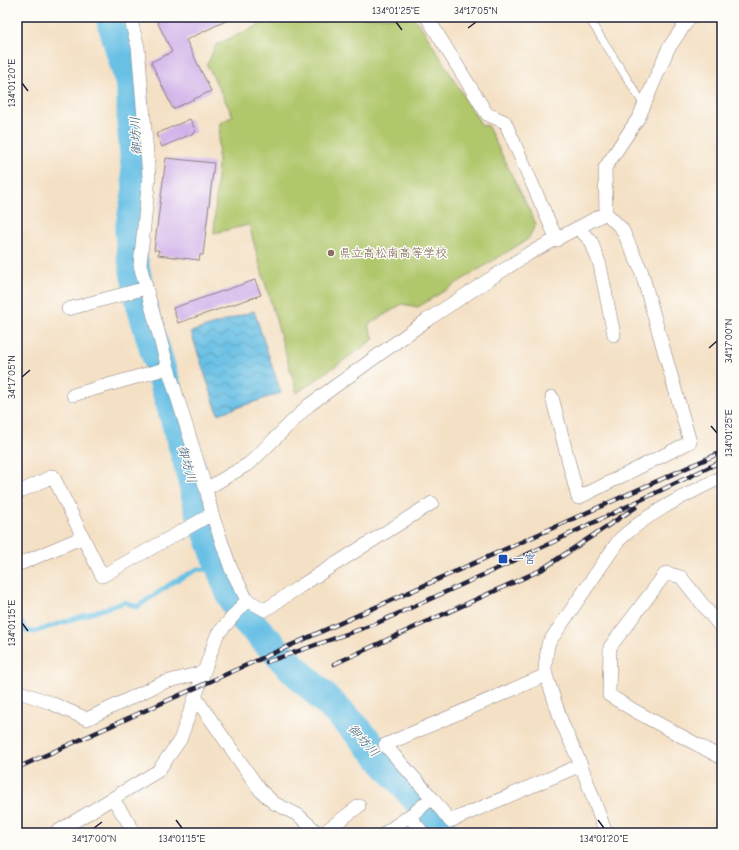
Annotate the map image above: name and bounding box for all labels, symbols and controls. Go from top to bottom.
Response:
text: 134°01'25"E [372,5,420,17]
text: 34°17'05"N [454,5,498,17]
text: 134°01'20"E [6,59,18,107]
water label: 御坊川 [127,116,144,156]
place label: 県立高松南高等学校 [339,246,447,260]
marker: 県立高松南高等学校 [326,248,336,258]
text: 34°17'00"N [723,319,735,363]
text: 34°17'05"N [6,355,18,399]
text: 134°01'25"E [723,409,735,457]
water label: 御坊川 [175,443,200,485]
place label: 一宮 [512,552,536,566]
marker: 一宮 [497,553,509,565]
text: 134°01'15"E [6,600,18,646]
water label: 御坊川 [345,721,382,760]
text: 34°17'00"N [72,833,116,845]
text: 134°01'15"E [159,833,205,845]
text: 134°01'20"E [580,833,628,845]

